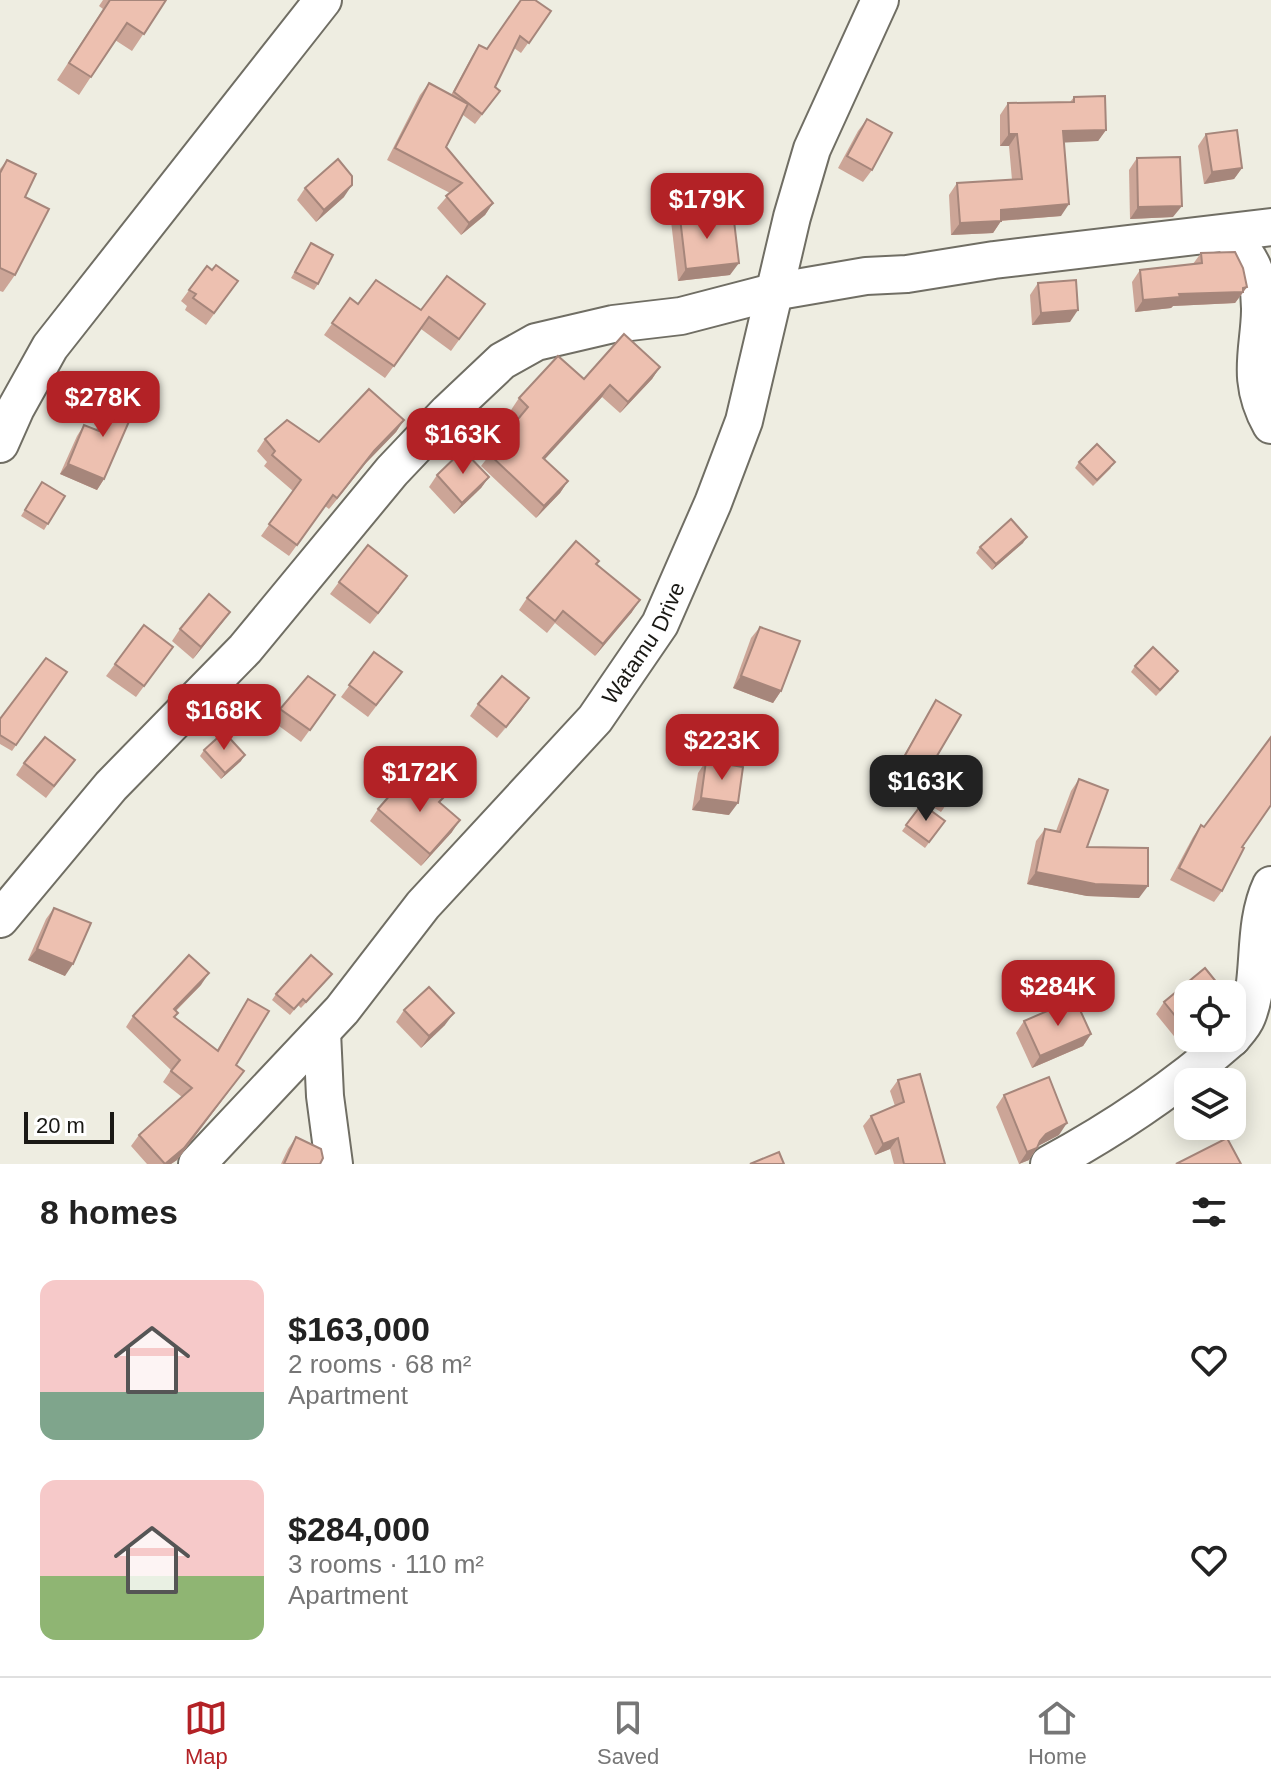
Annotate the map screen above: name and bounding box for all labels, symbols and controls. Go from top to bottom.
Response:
pin: $179K [651,173,763,241]
text: $179K [669,184,745,214]
pin: $278K [47,371,159,439]
text: $278K [65,382,141,412]
pin: $163K [407,408,519,476]
text: $163K [425,419,501,449]
street label: Watamu Drive [597,578,690,709]
pin: $168K [168,684,280,752]
text: $168K [186,695,262,725]
pin: $223K [666,714,778,782]
text: $223K [684,725,760,755]
pin: $172K [364,746,476,814]
pin: $163K [870,755,982,823]
text: $172K [382,757,458,787]
text: $163K [888,766,964,796]
pin: $284K [1002,960,1114,1028]
text: $284K [1020,971,1096,1001]
map controls [1174,980,1246,1140]
button: locate [1174,980,1246,1052]
button: layers [1174,1068,1246,1140]
scale bar [24,1108,114,1144]
text: 20 m [36,1113,85,1138]
icon: filters [1187,1190,1231,1234]
text: 8 homes [40,1193,178,1231]
text: $163,000 [288,1310,430,1348]
icon: home [104,1312,200,1408]
icon: heart [1187,1338,1231,1382]
text: 2 rooms · 68 m² [288,1349,472,1379]
text: Apartment [288,1380,408,1410]
text: $284,000 [288,1510,430,1548]
icon: home [104,1512,200,1608]
icon: heart [1187,1538,1231,1582]
text: 3 rooms · 110 m² [288,1549,484,1579]
text: Apartment [288,1580,408,1610]
tab: Map [184,1696,228,1770]
tab: Saved [597,1696,659,1770]
tab: Home [1028,1696,1087,1770]

